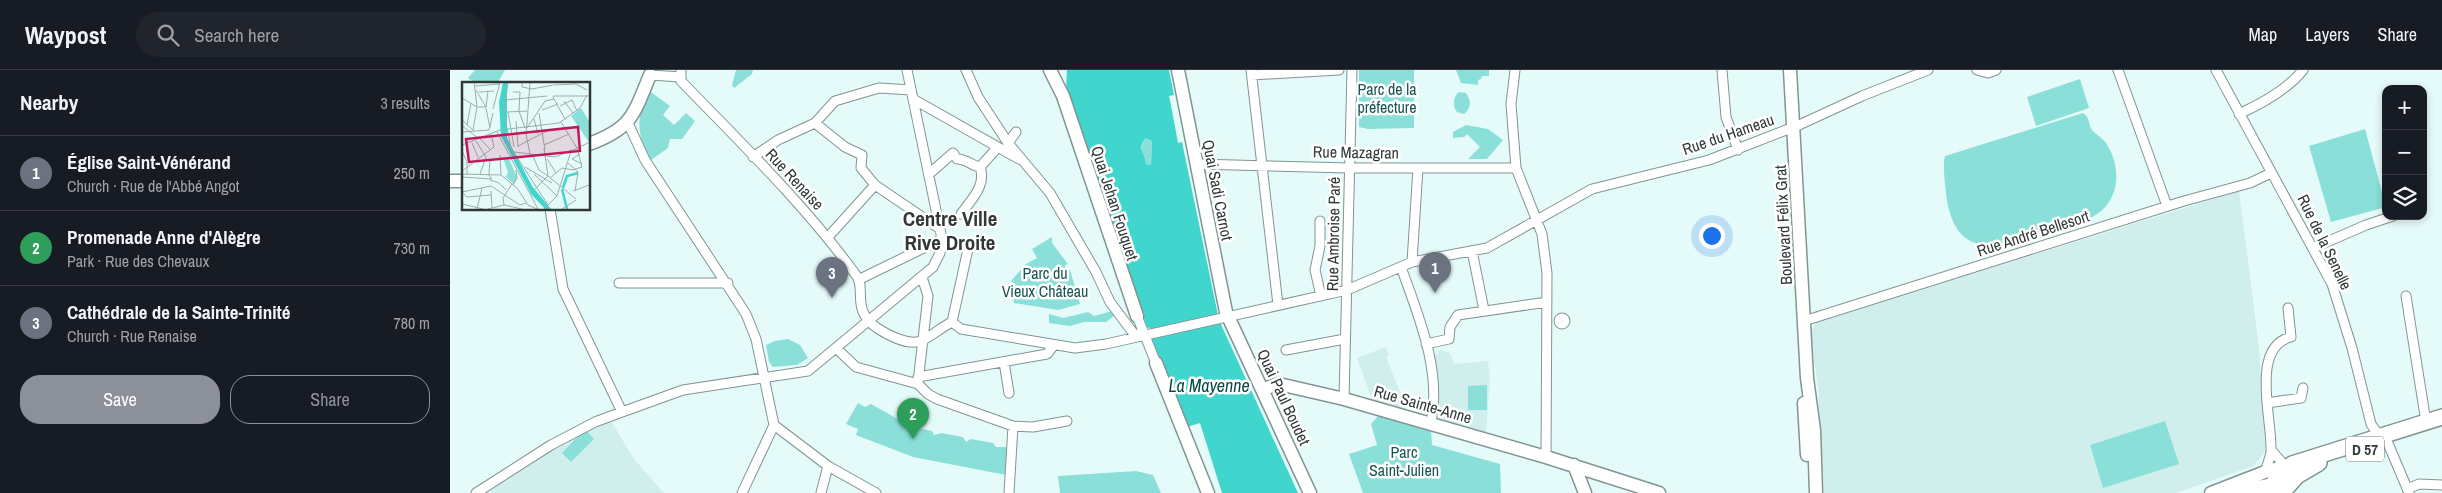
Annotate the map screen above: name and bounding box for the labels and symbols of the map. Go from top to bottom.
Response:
park label: Parc de la préfecture [1357,78,1417,118]
inset map [462,82,590,210]
street label: Rue du Hameau [1679,108,1777,160]
street label: Quai Sadi Carnot [1197,138,1239,243]
street label: Rue Mazagran [1313,140,1399,164]
street label: Rue Renaise [761,143,829,215]
street label: Quai Jehan Fouquet [1086,143,1144,263]
street label: Boulevard Félix Grat [1769,164,1797,285]
street label: Rue Ambroise Paré [1321,177,1345,291]
street label: Rue de la Senelle [2292,191,2358,293]
district label: Centre Ville Rive Droite [903,204,997,257]
street label: Rue André Bellesort [1974,204,2092,261]
your location [1699,223,1725,249]
pin: 1 [1419,252,1451,293]
pin: 3 [816,257,848,298]
park label: Parc du Vieux Château [1002,262,1088,302]
street label: Quai Paul Boudet [1252,345,1316,449]
water label: La Mayenne [1168,373,1250,398]
street label: Rue Sainte-Anne [1372,380,1474,428]
pin: 2 [897,398,929,439]
road number: D 57 [2346,436,2384,462]
park label: Parc Saint-Julien [1369,441,1439,481]

